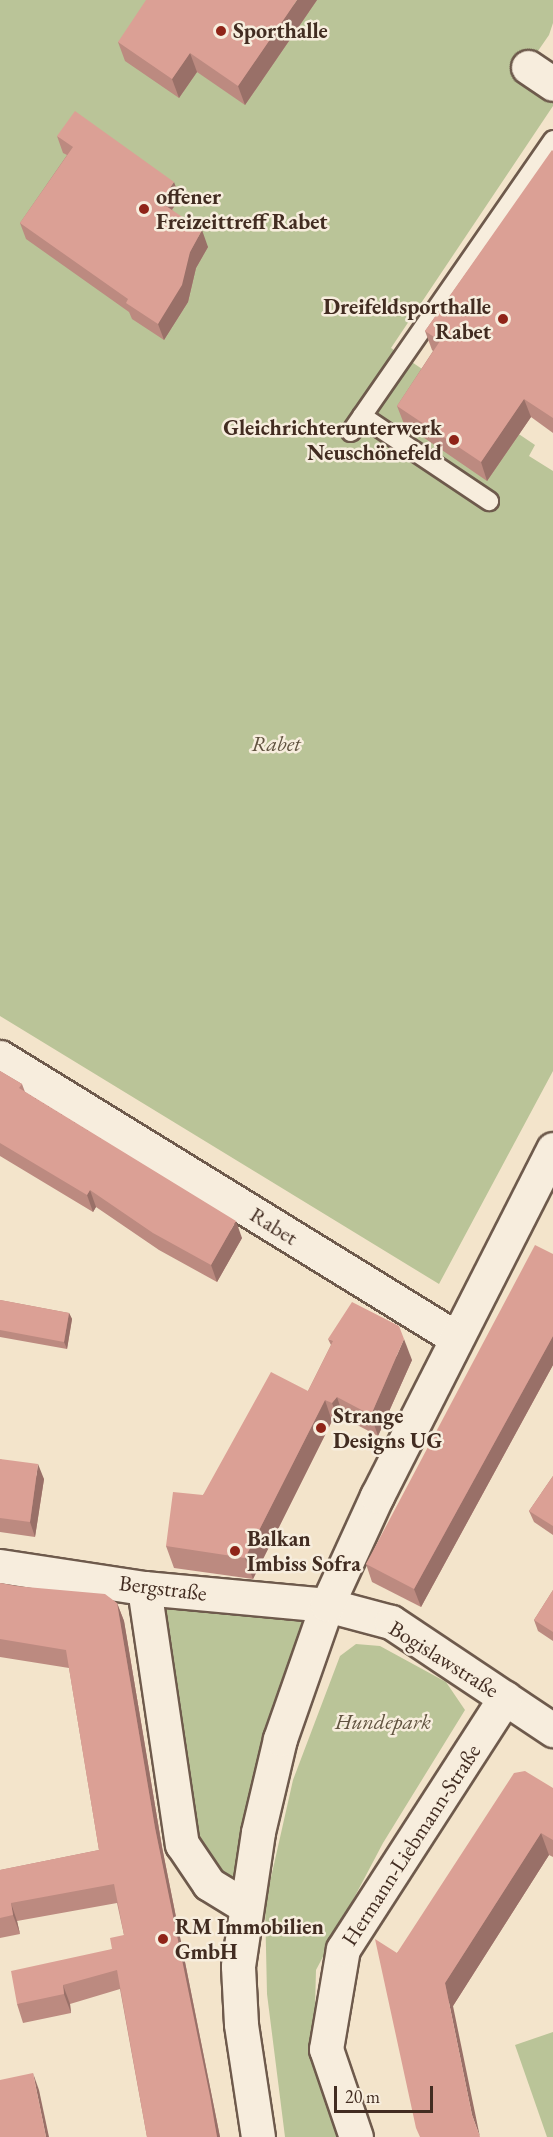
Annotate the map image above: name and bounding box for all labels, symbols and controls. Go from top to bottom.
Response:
place label: Sporthalle [233,18,328,44]
marker: Sporthalle [214,24,228,38]
place label: offener Freizeittreff Rabet [156,183,328,234]
marker: offener Freizeittreff Rabet [137,202,151,216]
place label: Dreifeldsporthalle Rabet [323,293,491,344]
marker: Dreifeldsporthalle Rabet [496,312,510,326]
place label: Gleichrichterunterwerk Neuschönefeld [223,414,442,466]
marker: Gleichrichterunterwerk Neuschönefeld [447,433,461,447]
park label: Rabet [251,731,301,757]
street label: Rabet [245,1201,303,1251]
place label: Strange Designs UG [333,1402,442,1454]
marker: Strange Designs UG [314,1421,328,1435]
place label: Balkan Imbiss Sofra [247,1525,361,1576]
marker: Balkan Imbiss Sofra [228,1544,242,1558]
street label: Bergstraße [118,1570,208,1606]
street label: Bogislawstraße [384,1615,504,1703]
park label: Hundepark [335,1709,431,1735]
street label: Hermann-Liebmann-Straße [336,1739,486,1951]
place label: RM Immobilien GmbH [175,1913,324,1964]
marker: RM Immobilien GmbH [156,1932,170,1946]
scale bar [337,2074,436,2112]
text: 20 m [345,2085,380,2108]

